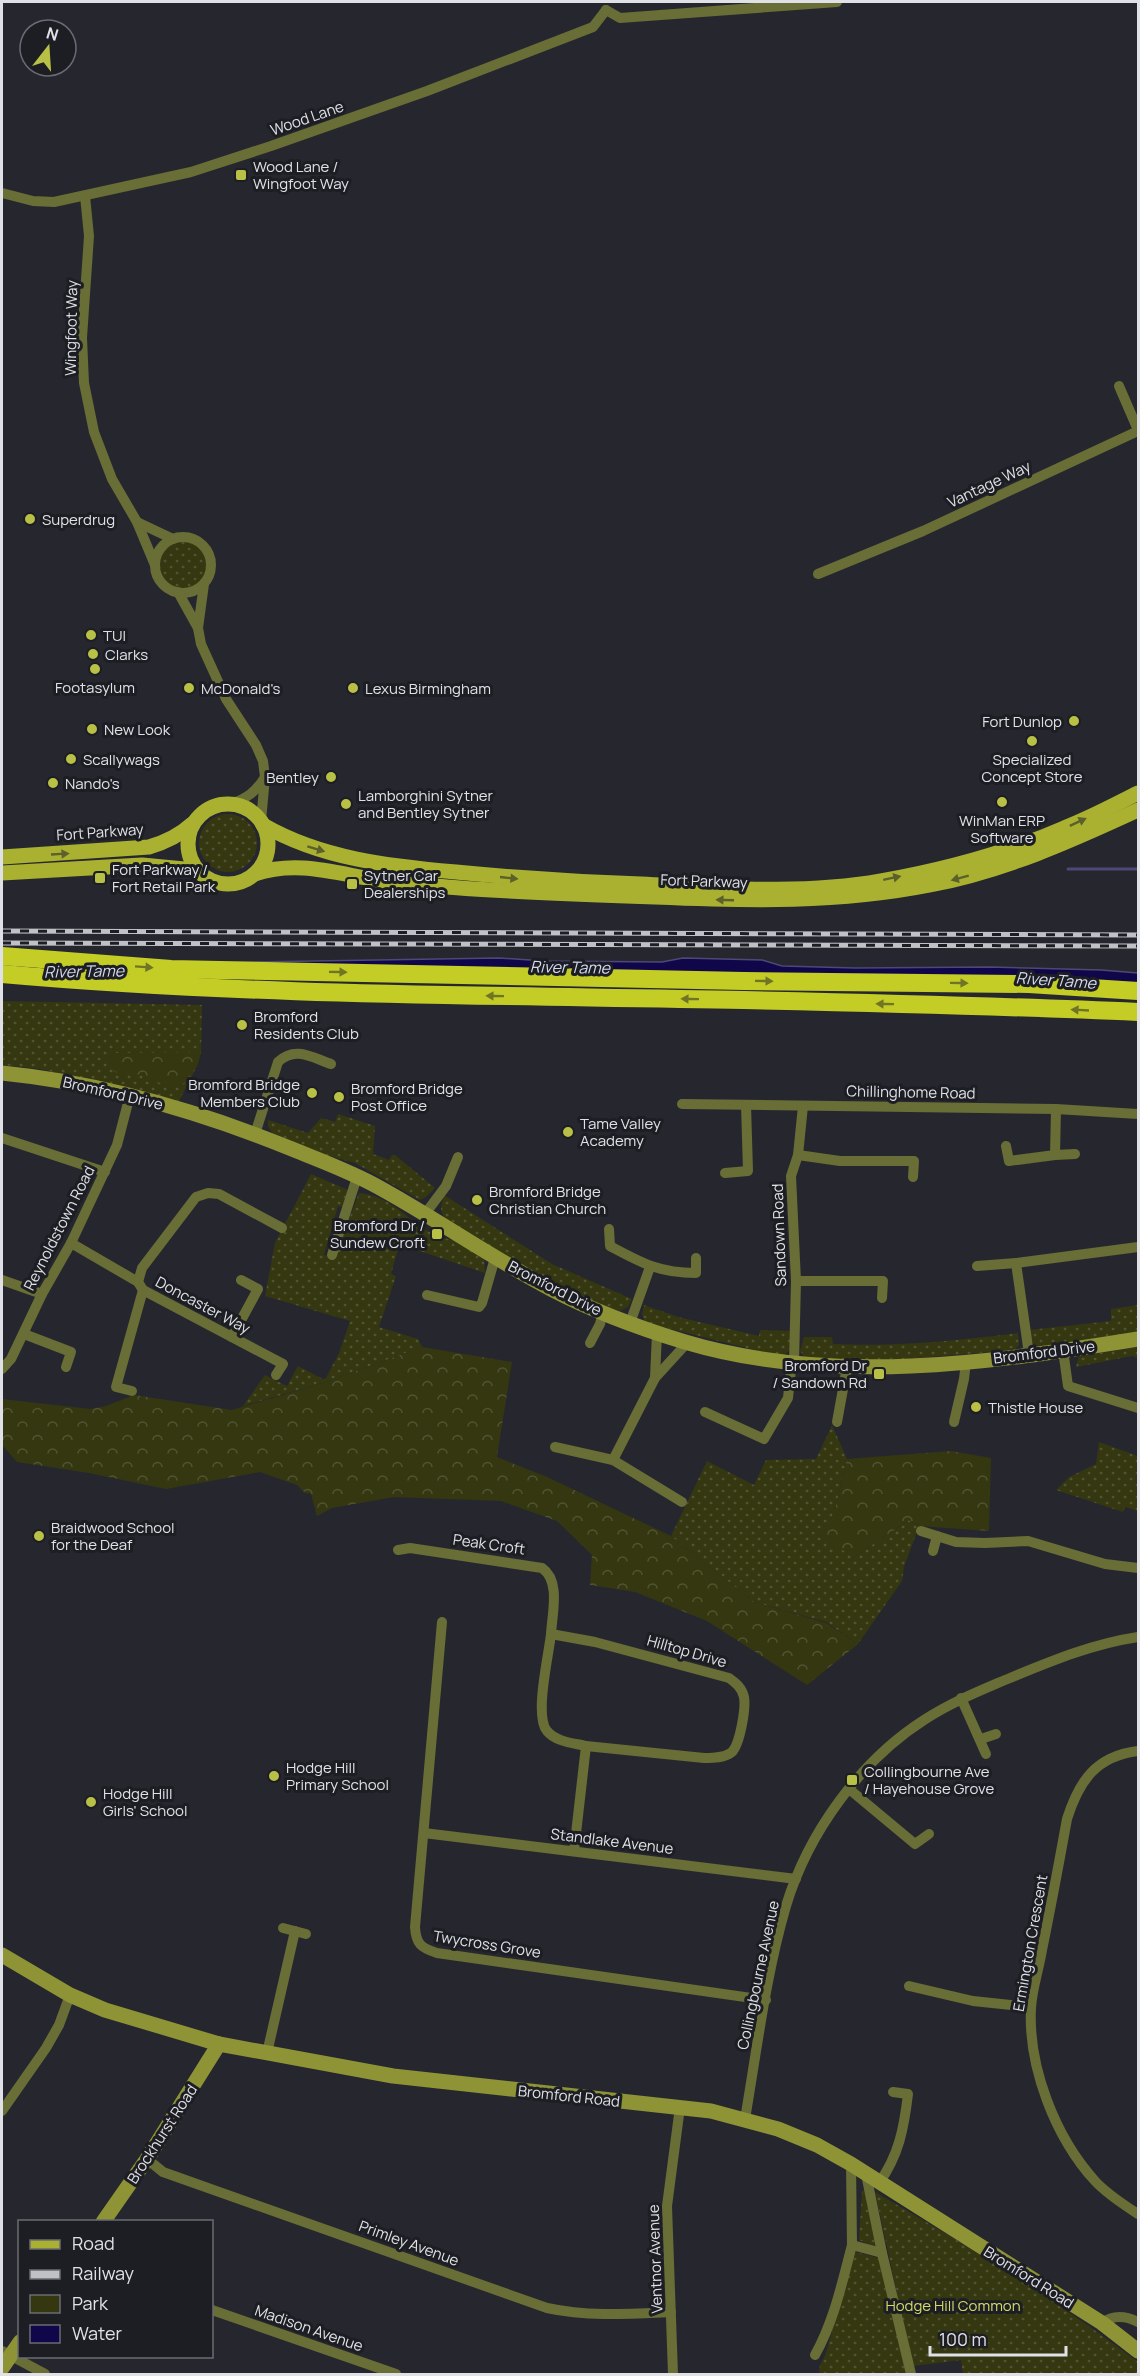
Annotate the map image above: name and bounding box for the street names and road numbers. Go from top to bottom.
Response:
street label: Wood Lane [267,96,347,140]
street label: Wingfoot Way [60,280,82,376]
street label: Vantage Way [944,455,1034,512]
street label: Fort Parkway [56,818,144,846]
street label: Fort Parkway [660,869,748,893]
street label: Bromford Drive [61,1071,165,1115]
street label: Chillinghome Road [846,1080,976,1104]
street label: Reynoldstown Road [18,1162,100,1294]
street label: Sandown Road [767,1183,791,1287]
street label: Bromford Drive [505,1255,605,1321]
street label: Doncaster Way [152,1271,254,1339]
street label: Bromford Drive [992,1335,1096,1369]
street label: Peak Croft [452,1529,526,1559]
street label: Hilltop Drive [645,1630,730,1672]
street label: Standlake Avenue [549,1823,675,1859]
street label: Ermington Crescent [1008,1873,1052,2013]
street label: Collingbourne Avenue [732,1898,784,2051]
street label: Twycross Grove [432,1925,543,1963]
street label: Brockhurst Road [122,2080,202,2188]
street label: Bromford Road [517,2080,621,2112]
street label: Ventnor Avenue [643,2204,667,2314]
street label: Primley Avenue [356,2215,462,2271]
street label: Bromford Road [980,2241,1078,2313]
street label: Madison Avenue [252,2300,366,2356]

